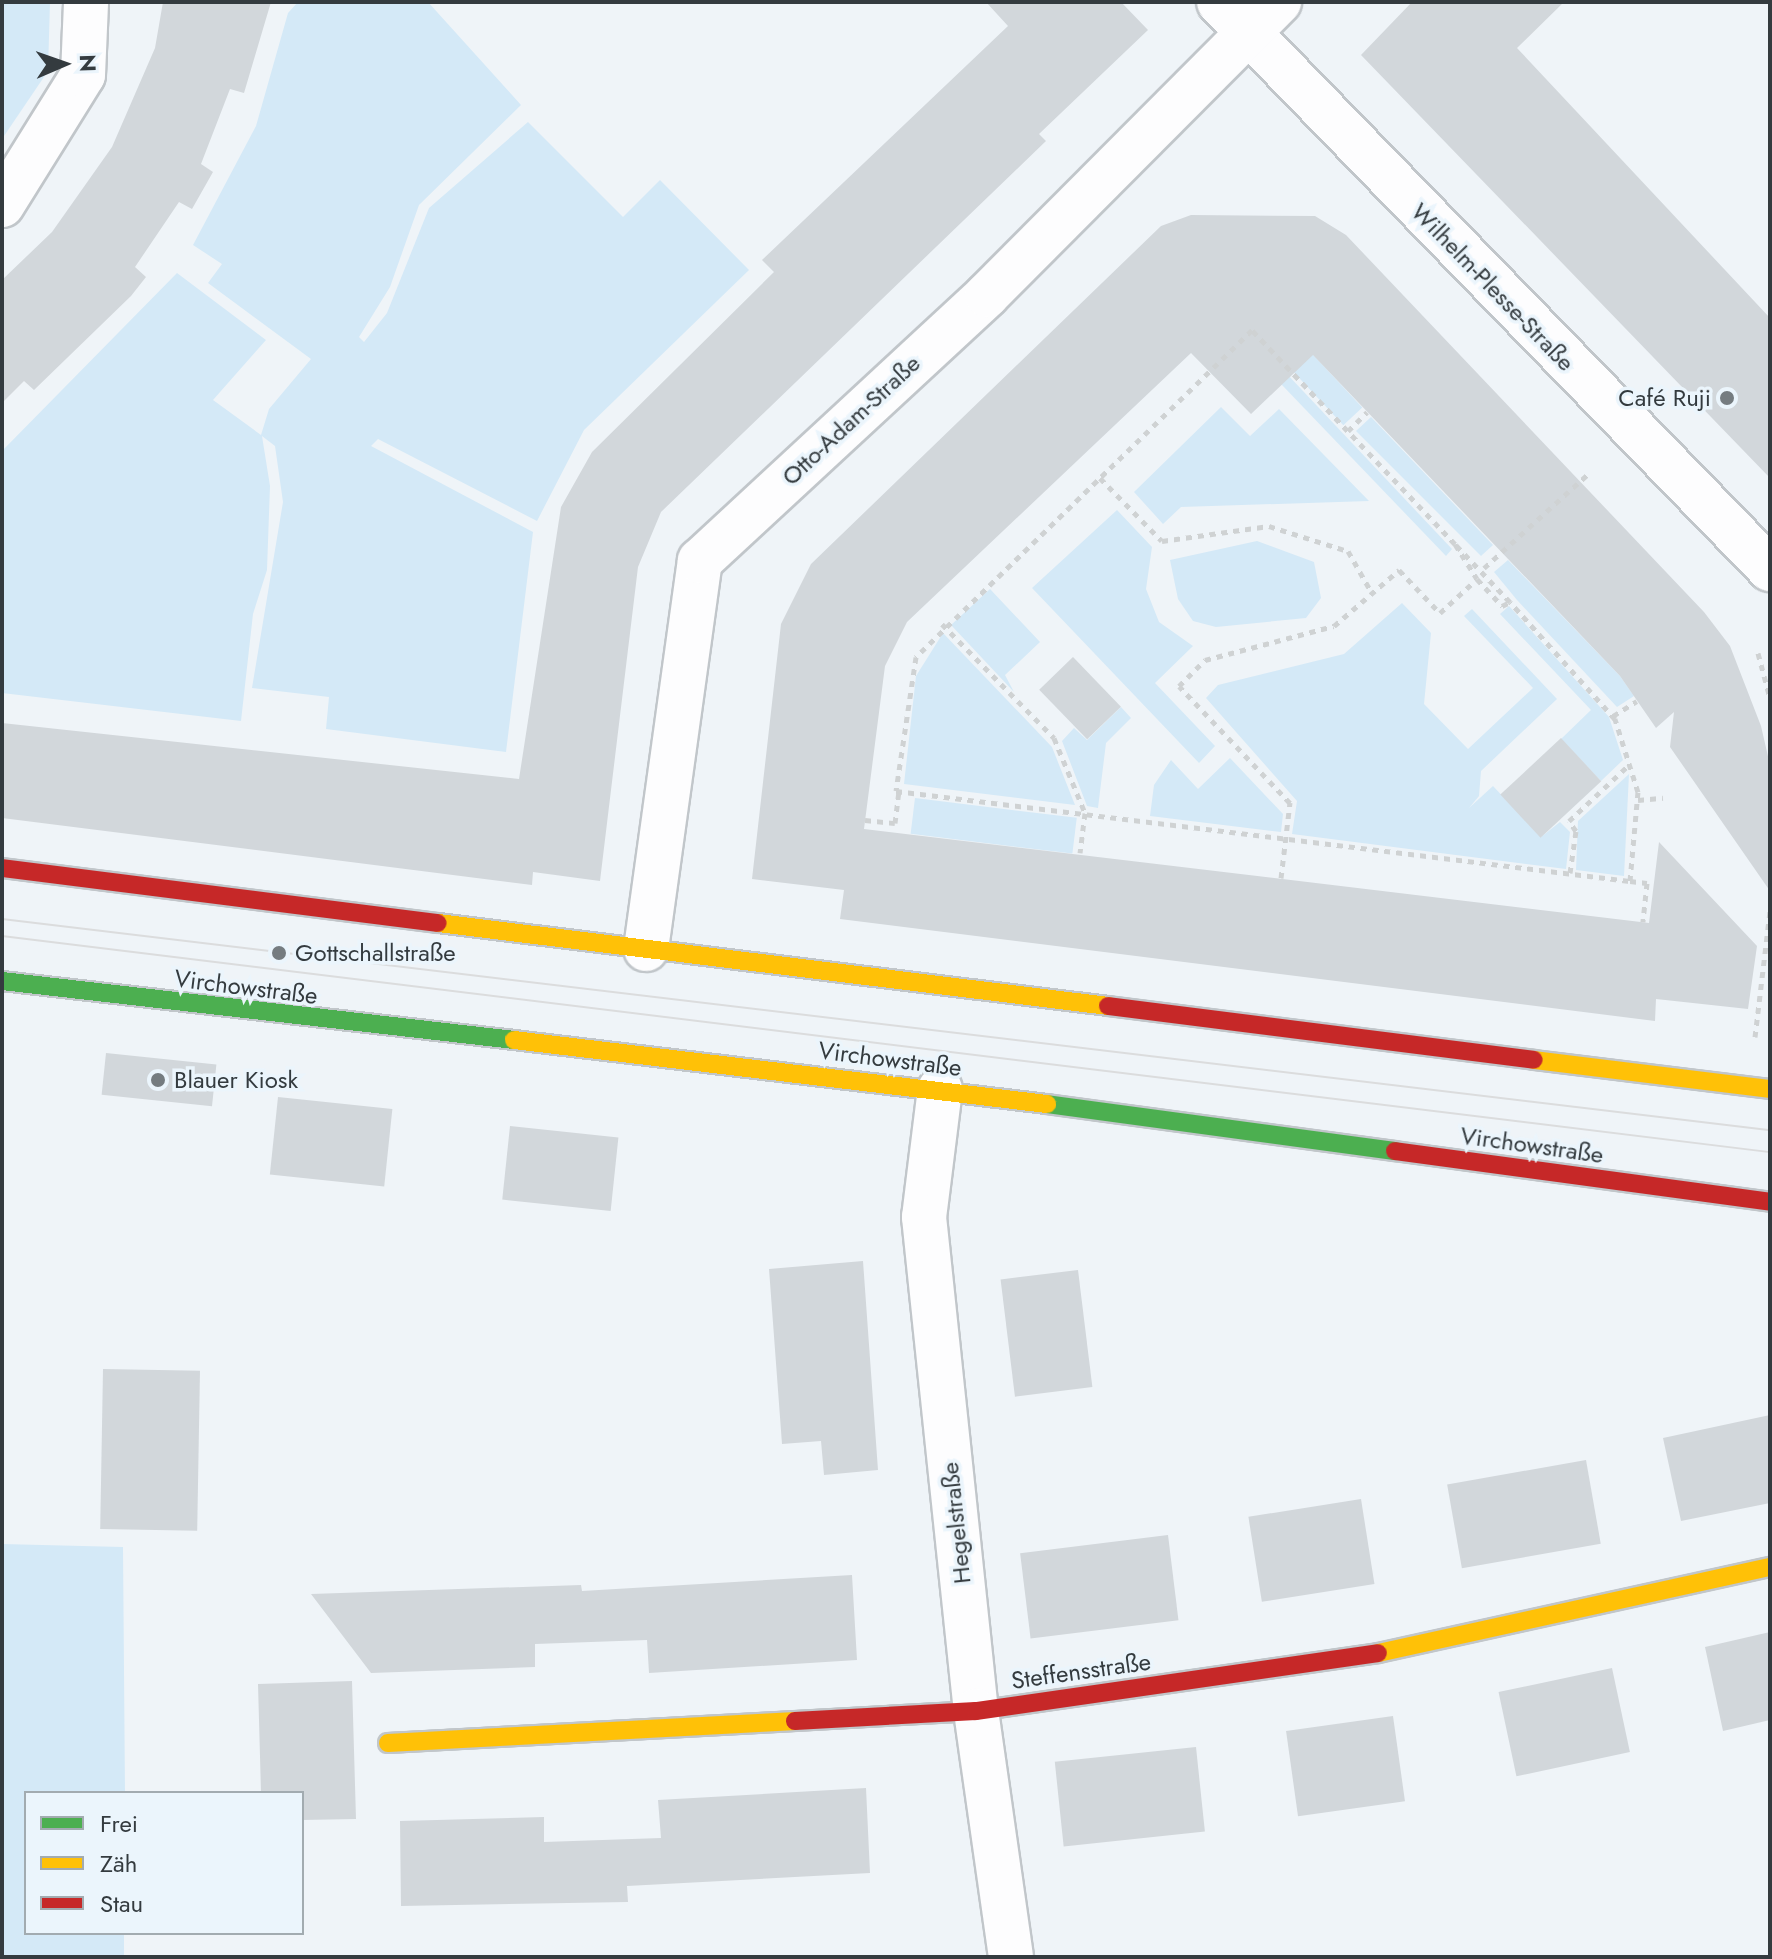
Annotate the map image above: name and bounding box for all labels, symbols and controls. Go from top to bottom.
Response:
north arrow [24,24,104,104]
text: N [72,54,104,72]
street label: Wilhelm-Plesse-Straße [1405,197,1581,377]
street label: Otto-Adam-Straße [776,349,926,491]
place label: Café Ruji [1618,384,1711,412]
marker: Café Ruji [1718,389,1736,407]
place label: Gottschallstraße [295,939,456,967]
marker: Gottschallstraße [270,944,288,962]
street label: Virchowstraße [173,964,319,1010]
street label: Virchowstraße [817,1036,963,1082]
place label: Blauer Kiosk [174,1066,298,1094]
marker: Blauer Kiosk [149,1071,167,1089]
street label: Virchowstraße [1459,1121,1605,1169]
street label: Hegelstraße [935,1461,977,1585]
street label: Steffensstraße [1009,1647,1153,1695]
legend [24,1791,304,1935]
text: Frei [100,1806,138,1841]
text: Zäh [100,1846,137,1881]
text: Stau [100,1886,143,1921]

